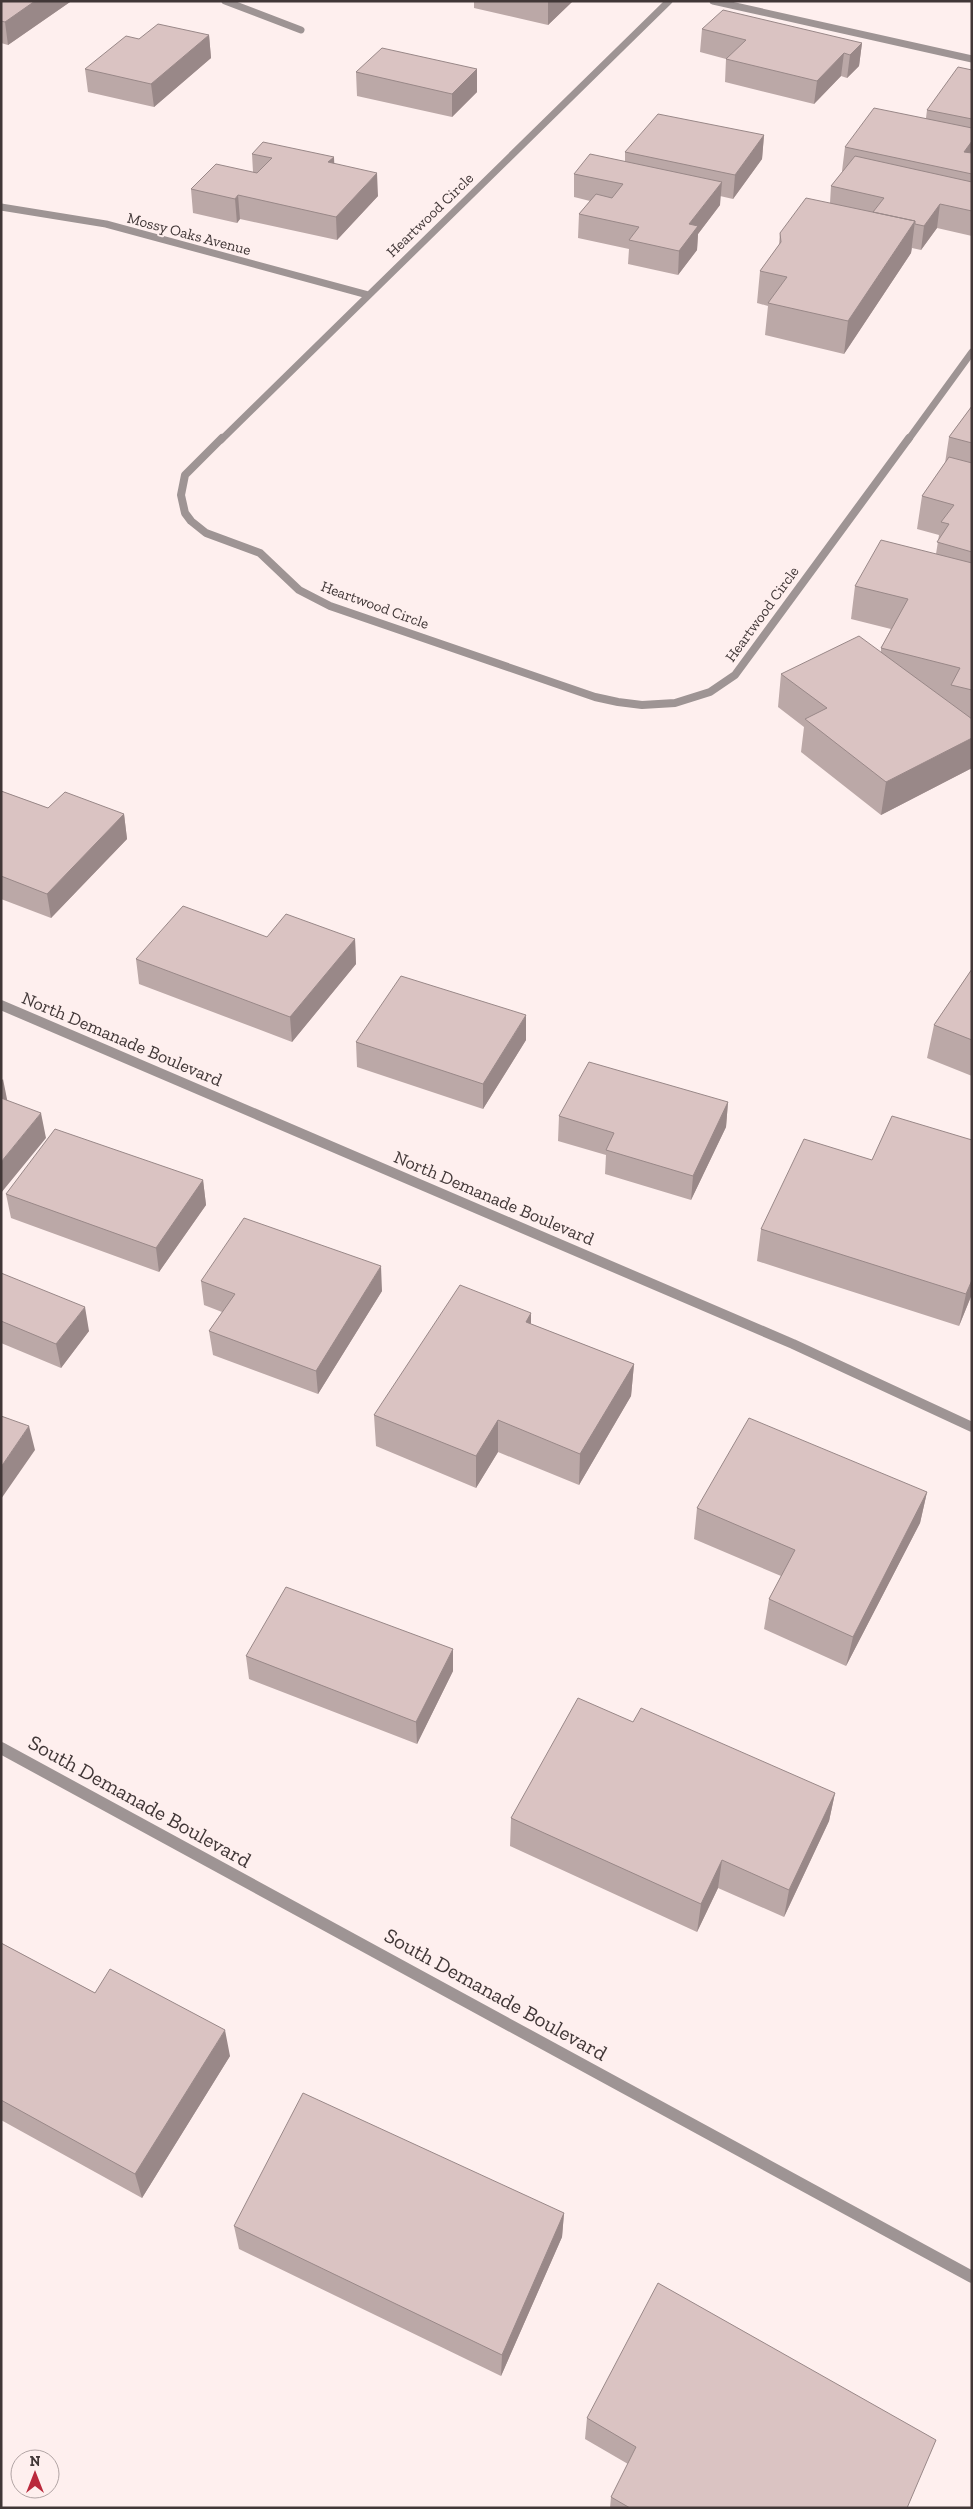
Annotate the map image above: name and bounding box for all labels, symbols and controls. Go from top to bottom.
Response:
street label: Heartwood Circle [383,169,477,261]
street label: Mossy Oaks Avenue [125,209,253,259]
street label: Heartwood Circle [721,563,803,665]
street label: Heartwood Circle [319,577,431,633]
street label: North Demanade Boulevard [18,987,226,1091]
street label: North Demanade Boulevard [390,1146,598,1250]
street label: South Demanade Boulevard [24,1729,256,1873]
street label: South Demanade Boulevard [380,1922,612,2066]
north arrow [10,2449,60,2499]
text: N [30,2453,41,2470]

